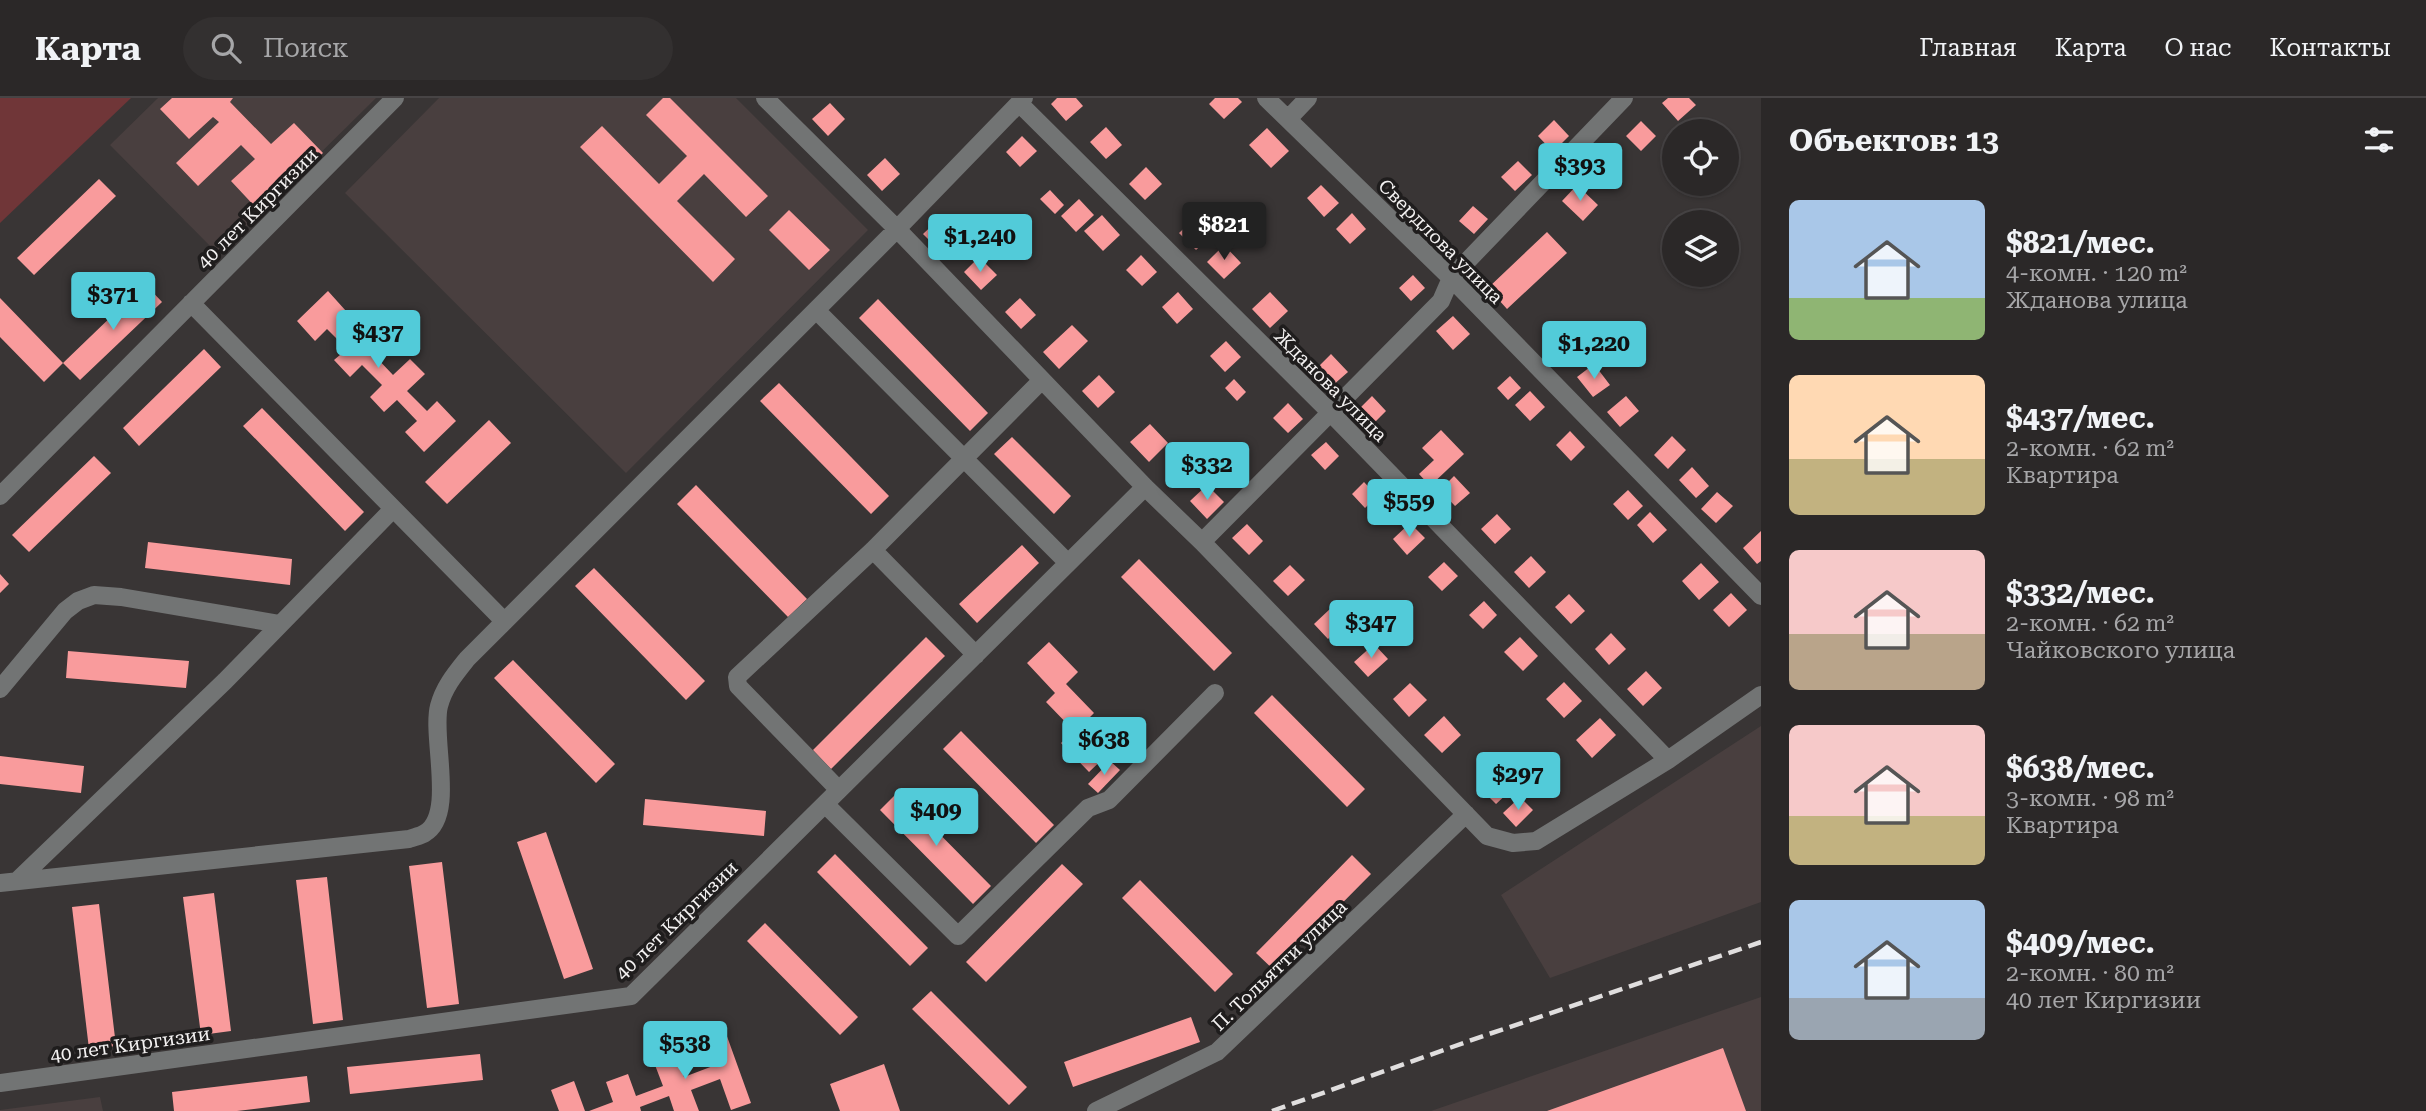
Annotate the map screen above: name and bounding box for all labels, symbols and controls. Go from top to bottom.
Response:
search box [183,17,673,80]
text: Карта [35,29,141,68]
icon: search [207,29,245,67]
text: Поиск [263,33,349,63]
text: Главная [1919,34,2017,62]
text: Карта [2055,34,2126,62]
text: О нас [2164,34,2231,62]
text: Контакты [2269,34,2391,62]
map controls [1662,119,1739,287]
button: locate [1662,119,1739,196]
icon: filters [2360,121,2398,159]
text: Объектов: 13 [1789,123,1999,158]
street label: 40 лет Киргизии [192,143,323,273]
pin: $393 [1539,144,1621,203]
text: $393 [1554,152,1606,179]
street label: Свердлова улица [1373,174,1508,309]
pin: $821 [1183,202,1265,262]
button: layers [1662,210,1739,287]
text: $821 [1198,211,1250,238]
pin: $1,240 [923,214,1037,274]
text: $1,240 [944,223,1016,250]
text: $821/мес. [2006,225,2155,260]
icon: home [1845,228,1929,312]
text: 4-комн. · 120 m² [2006,260,2187,287]
pin: $371 [72,272,154,332]
text: $371 [87,281,139,308]
text: Жданова улица [2006,287,2188,314]
pin: $437 [337,310,419,370]
text: $437 [352,319,404,346]
pin: $1,220 [1537,322,1651,381]
street label: Жданова улица [1269,324,1392,447]
text: $1,220 [1558,330,1630,357]
text: $437/мес. [2006,400,2155,435]
icon: home [1845,403,1929,487]
text: 2-комн. · 62 m² [2006,435,2174,462]
pin: $332 [1166,442,1248,502]
text: $332 [1181,451,1233,478]
text: Квартира [2006,462,2119,489]
pin: $559 [1368,480,1450,539]
text: $559 [1383,488,1435,515]
text: $332/мес. [2006,575,2155,610]
icon: home [1845,578,1929,662]
pin: $347 [1330,601,1412,660]
text: $347 [1345,609,1397,636]
text: 2-комн. · 62 m² [2006,610,2174,637]
text: Чайковского улица [2006,637,2235,664]
pin: $638 [1063,718,1145,777]
text: $638 [1078,726,1130,753]
text: $638/мес. [2006,750,2155,785]
pin: $297 [1477,752,1559,812]
icon: home [1845,753,1929,837]
text: $297 [1492,761,1544,788]
text: 3-комн. · 98 m² [2006,785,2174,812]
pin: $409 [895,788,977,848]
text: $409 [910,797,962,824]
text: Квартира [2006,812,2119,839]
street label: 40 лет Киргизии [610,856,742,985]
street label: П. Тольятти улица [1207,895,1352,1036]
text: $409/мес. [2006,925,2155,960]
icon: home [1845,928,1929,1012]
text: 2-комн. · 80 m² [2006,960,2174,987]
text: 40 лет Киргизии [2006,987,2201,1014]
pin: $538 [644,1021,726,1081]
street label: 40 лет Киргизии [49,1022,212,1067]
text: $538 [659,1030,711,1057]

